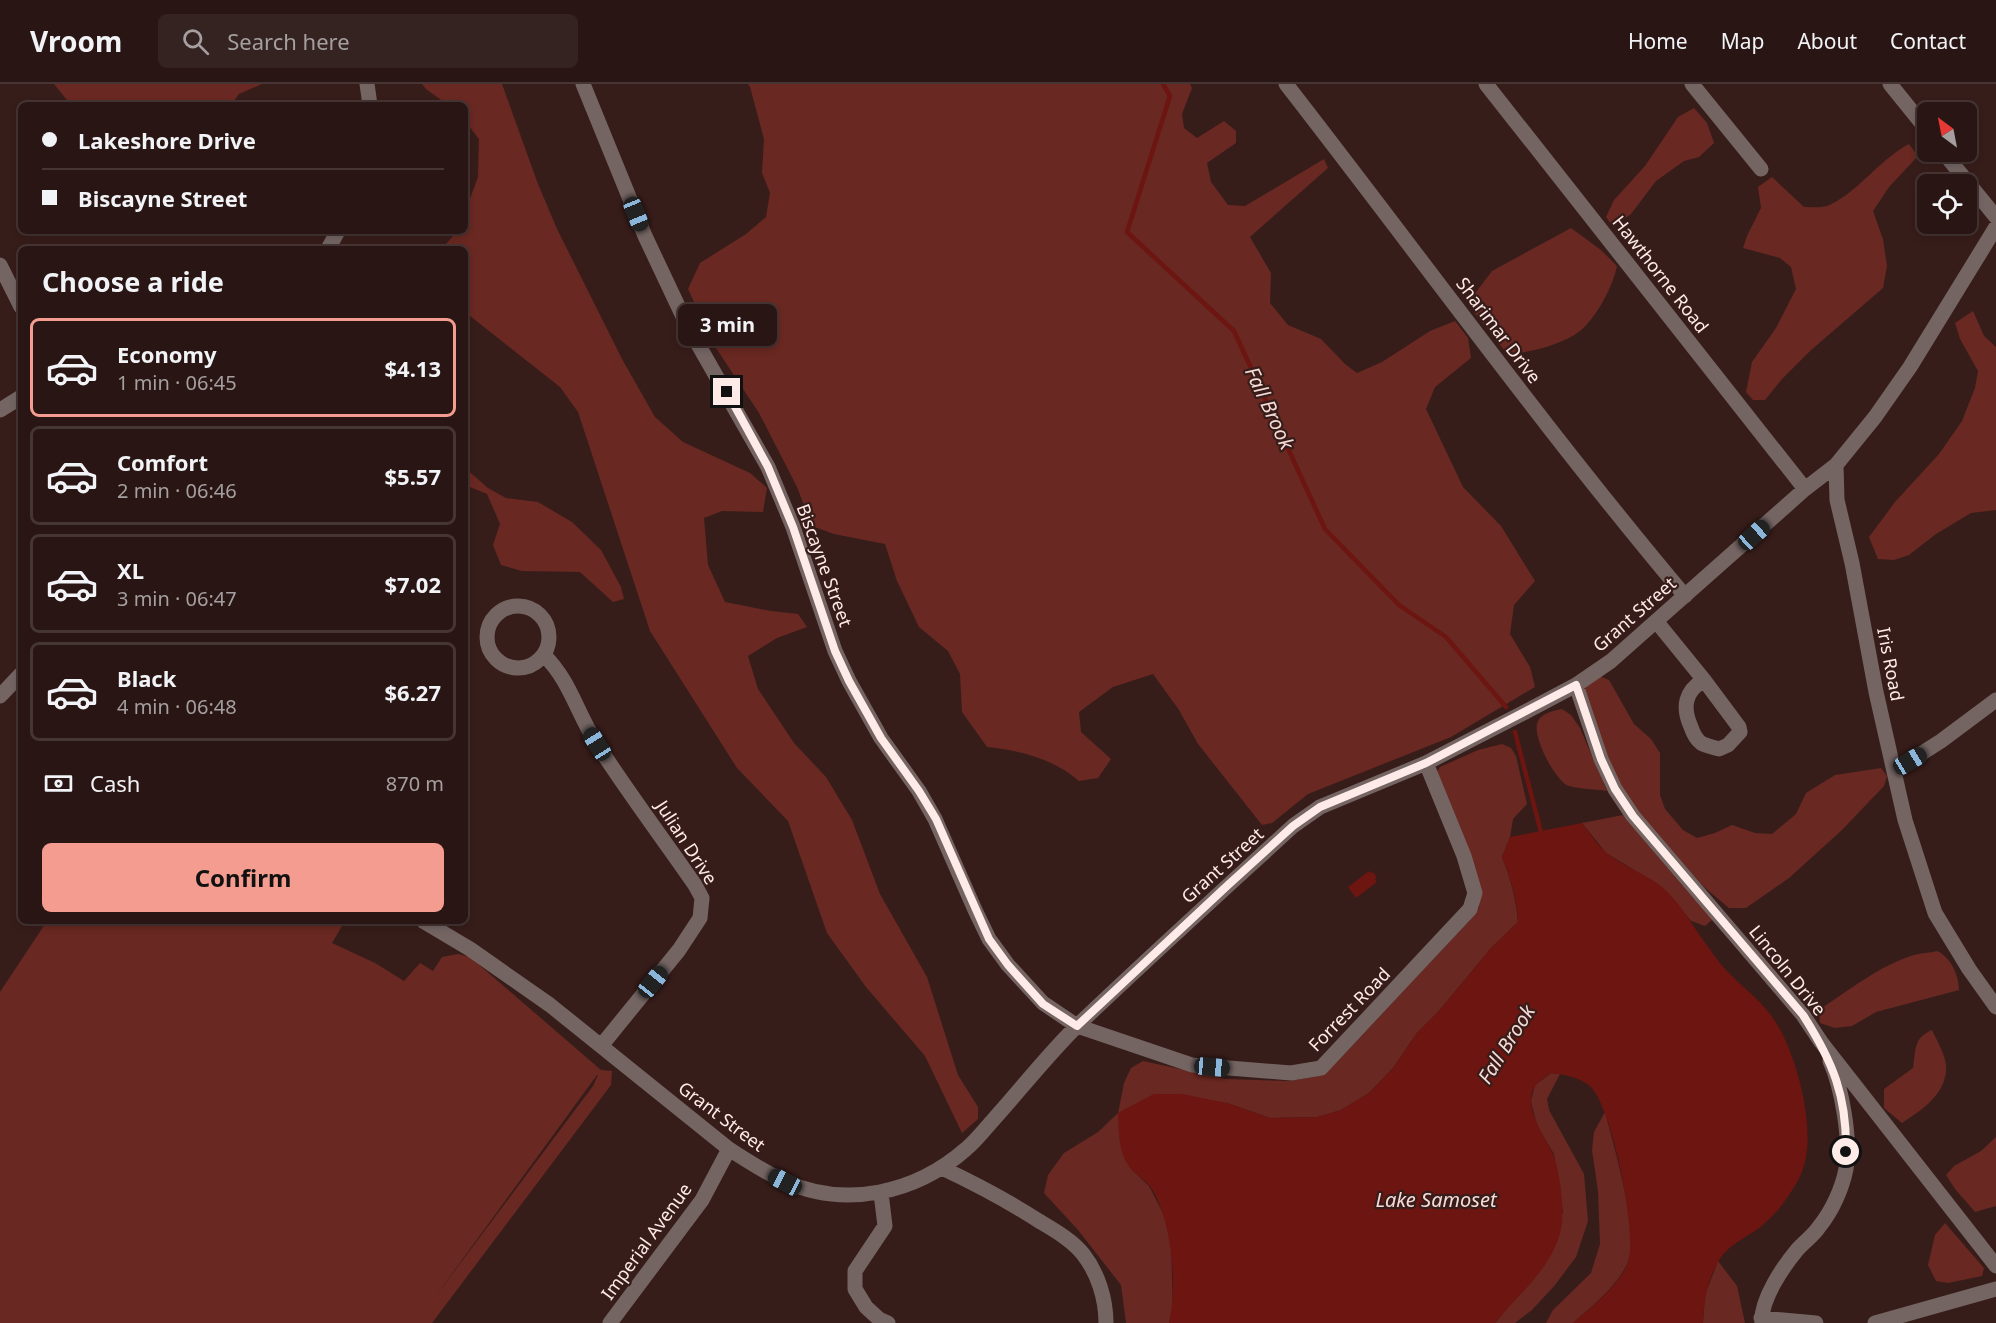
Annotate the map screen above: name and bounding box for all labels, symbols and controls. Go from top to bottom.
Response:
search box [158,14,578,68]
text: Vroom [30,22,122,60]
icon: search [179,25,212,58]
text: Search here [227,26,350,56]
text: Home [1628,27,1688,55]
text: Map [1721,27,1764,55]
text: About [1797,27,1857,55]
text: Contact [1890,27,1966,55]
north arrow [1917,102,1977,162]
map controls [1917,102,1977,234]
text: Lakeshore Drive [78,125,256,155]
button: locate [1917,174,1977,234]
text: Biscayne Street [78,183,247,213]
car [621,194,651,234]
street label: Hawthorne Road [1608,210,1714,338]
text: Choose a ride [42,263,224,300]
street label: Sharimar Drive [1451,272,1547,388]
callout: 3 min [678,305,777,347]
text: 3 min [700,311,755,338]
text: Economy [117,339,216,369]
icon: car [45,341,99,395]
text: $4.13 [384,353,441,383]
water label: Fall Brook [1239,362,1301,455]
text: 1 min · 06:45 [117,369,237,396]
route end [713,378,740,405]
text: Comfort [117,447,208,477]
icon: car [45,449,99,503]
text: $5.57 [384,461,441,491]
text: 2 min · 06:46 [117,477,237,504]
street label: Biscayne Street [792,500,859,630]
car [1735,516,1773,554]
text: XL [117,555,144,585]
icon: car [45,557,99,611]
text: $7.02 [384,569,441,599]
street label: Grant Street [1587,571,1681,657]
text: 3 min · 06:47 [117,585,237,612]
street label: Iris Road [1872,625,1910,703]
text: Black [117,663,176,693]
icon: car [45,665,99,719]
text: $6.27 [384,677,441,707]
text: 4 min · 06:48 [117,693,237,720]
car [580,724,614,764]
car [1890,744,1930,778]
icon: cash [42,767,75,800]
text: Cash [90,768,140,798]
text: 870 m [386,770,444,797]
street label: Julian Drive [650,794,723,889]
street label: Grant Street [1176,821,1269,908]
button: Confirm [42,843,444,912]
street label: Lincoln Drive [1744,920,1832,1020]
car [635,962,671,1002]
street label: Forrest Road [1303,962,1395,1056]
water label: Fall Brook [1471,998,1541,1089]
car [1193,1056,1231,1078]
street label: Grant Street [674,1075,771,1157]
route start [1832,1138,1859,1165]
car [765,1166,805,1198]
street label: Imperial Avenue [595,1178,697,1304]
water label: Lake Samoset [1375,1186,1498,1213]

